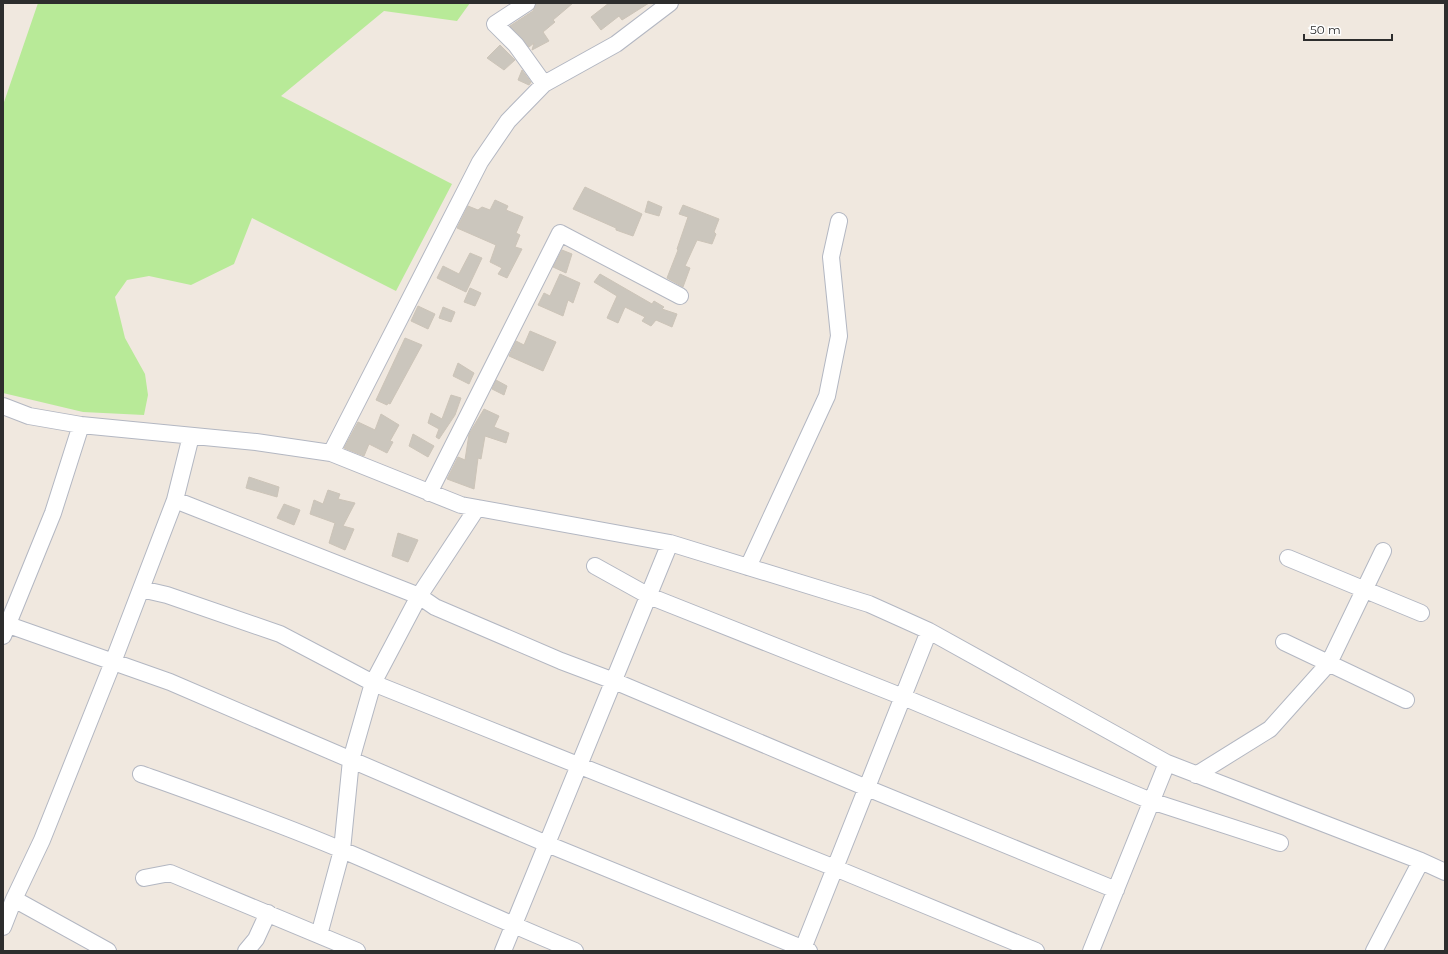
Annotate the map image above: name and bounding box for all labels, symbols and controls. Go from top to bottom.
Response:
scale bar [1304,16,1392,42]
text: 50 m [1310,22,1341,37]

